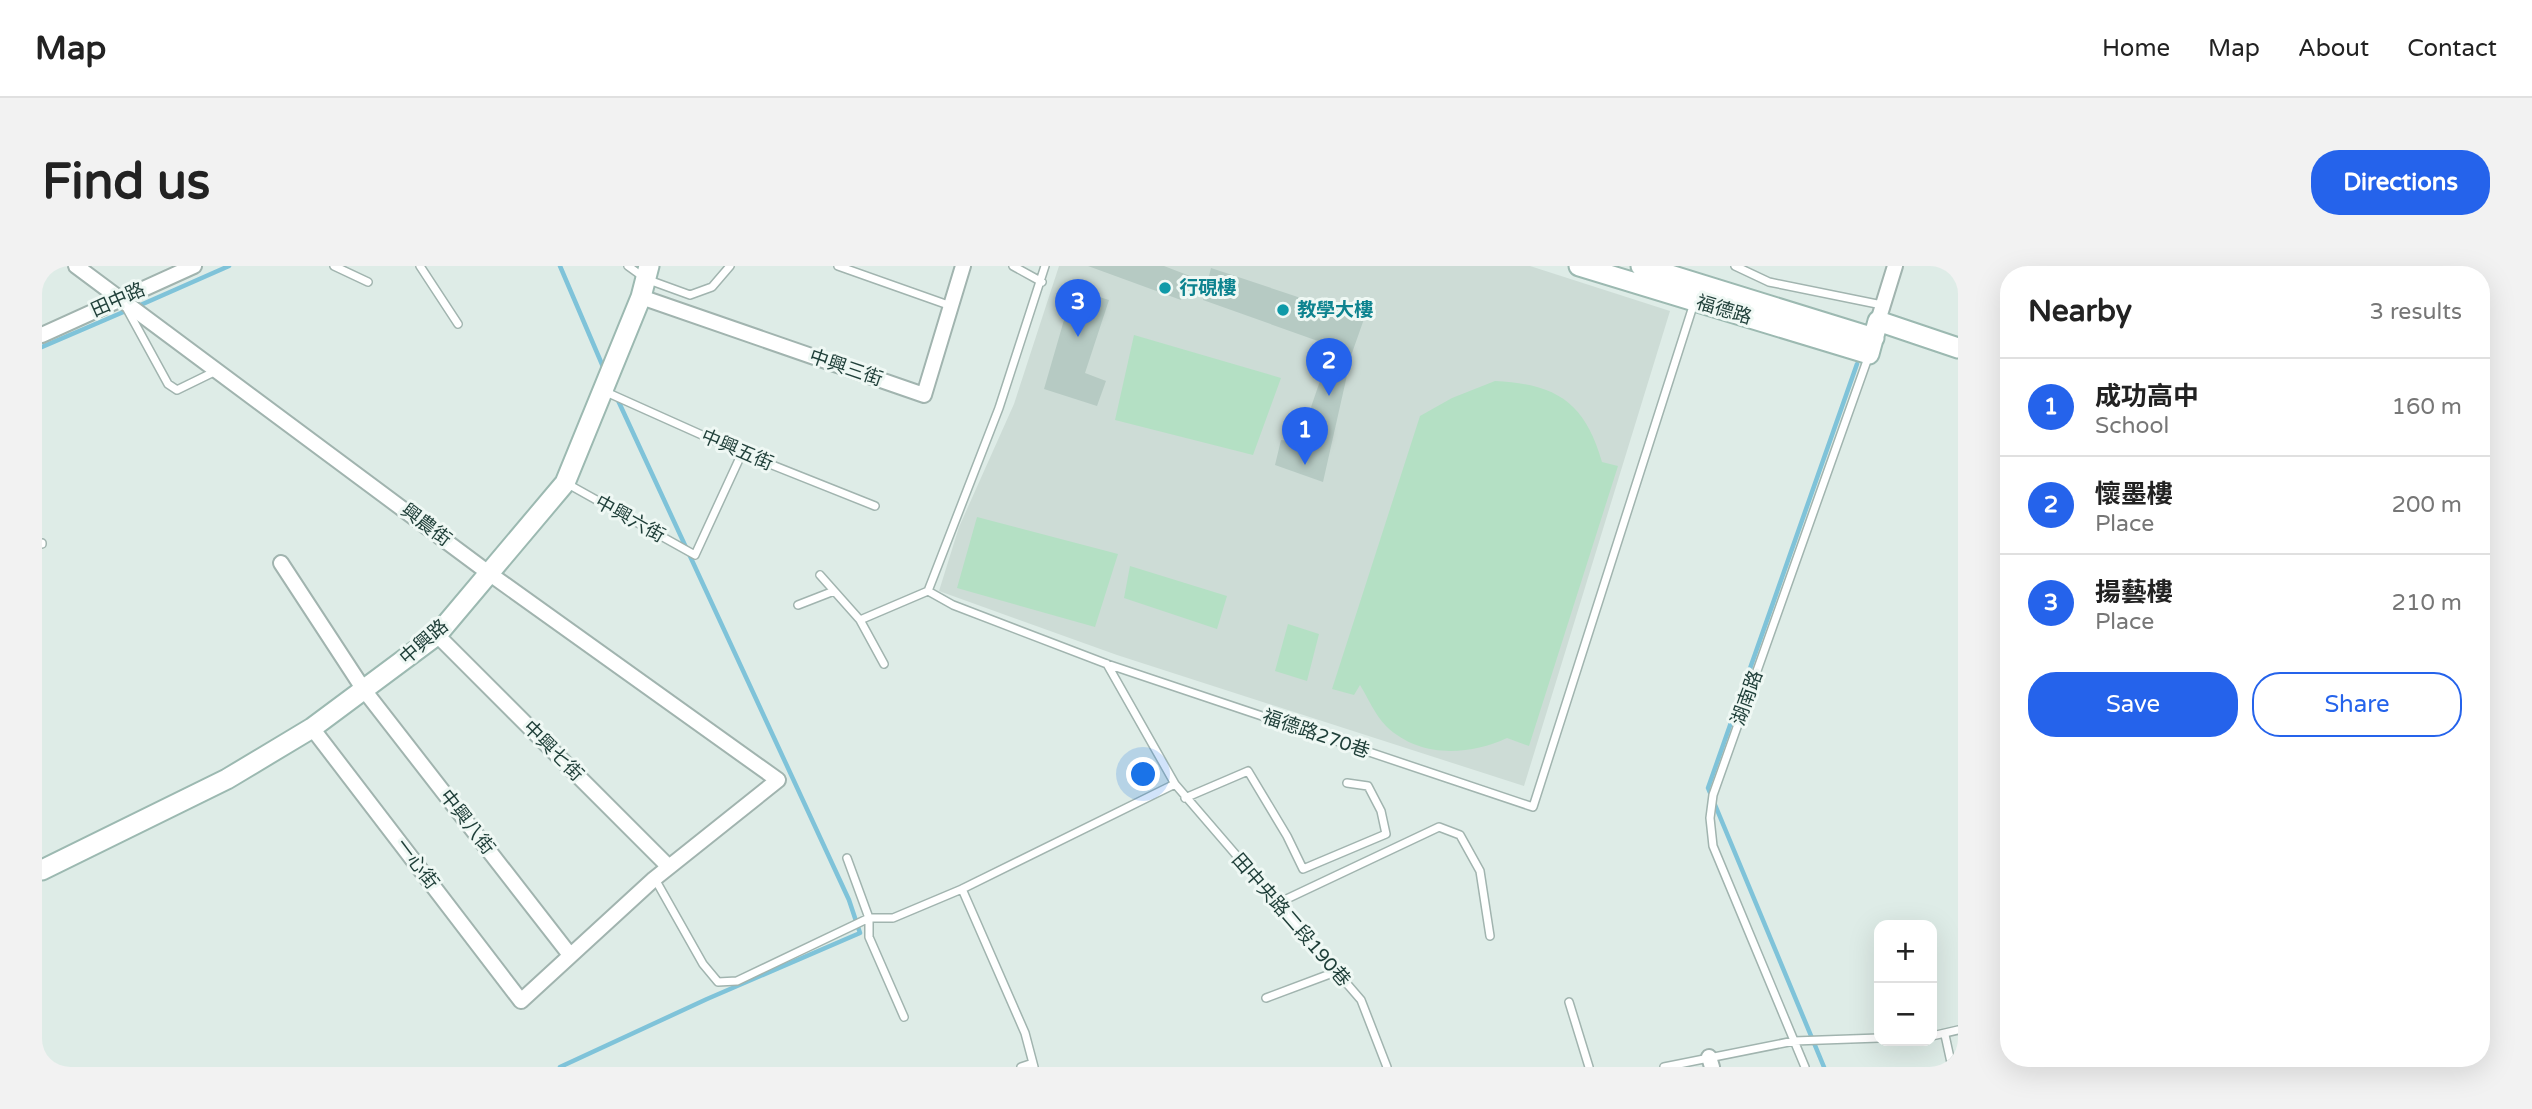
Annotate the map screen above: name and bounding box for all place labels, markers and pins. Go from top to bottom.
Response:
place label: 行硯樓 [1179,277,1236,299]
pin: 3 [1055,279,1101,337]
marker: 行硯樓 [1157,280,1173,296]
place label: 教學大樓 [1297,299,1373,321]
marker: 教學大樓 [1275,302,1291,318]
pin: 2 [1306,338,1352,396]
pin: 1 [1282,407,1328,465]

